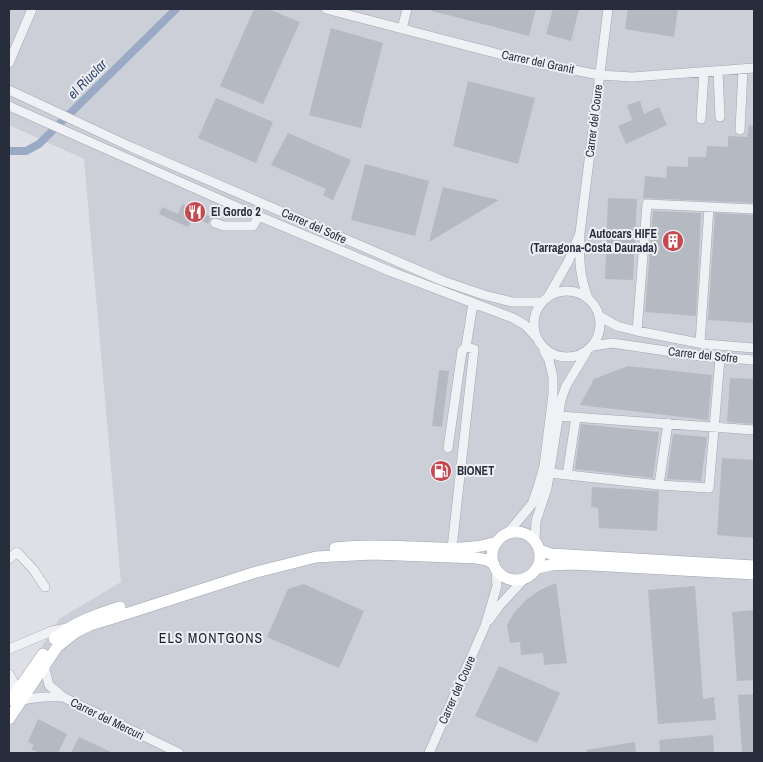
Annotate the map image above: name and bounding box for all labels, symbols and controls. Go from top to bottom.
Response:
street label: Carrer del Granit [500,46,576,78]
water label: el Riuclar [63,55,111,103]
street label: Carrer del Coure [582,84,606,158]
restaurant icon: El Gordo 2 [183,200,207,224]
place label: El Gordo 2 [211,204,261,220]
street label: Carrer del Sofre [279,204,349,248]
place label: Autocars HIFE (Tarragona-Costa Daurada) [530,226,657,256]
building icon: Autocars HIFE (Tarragona-Costa Daurada) [661,229,685,253]
street label: Carrer del Sofre [667,343,739,367]
fuel station icon: BIONET [429,459,453,483]
place label: BIONET [457,463,494,479]
district label: ELS MONTGONS [159,629,263,647]
street label: Carrer del Coure [435,653,479,727]
street label: Carrer del Mercuri [68,694,146,744]

